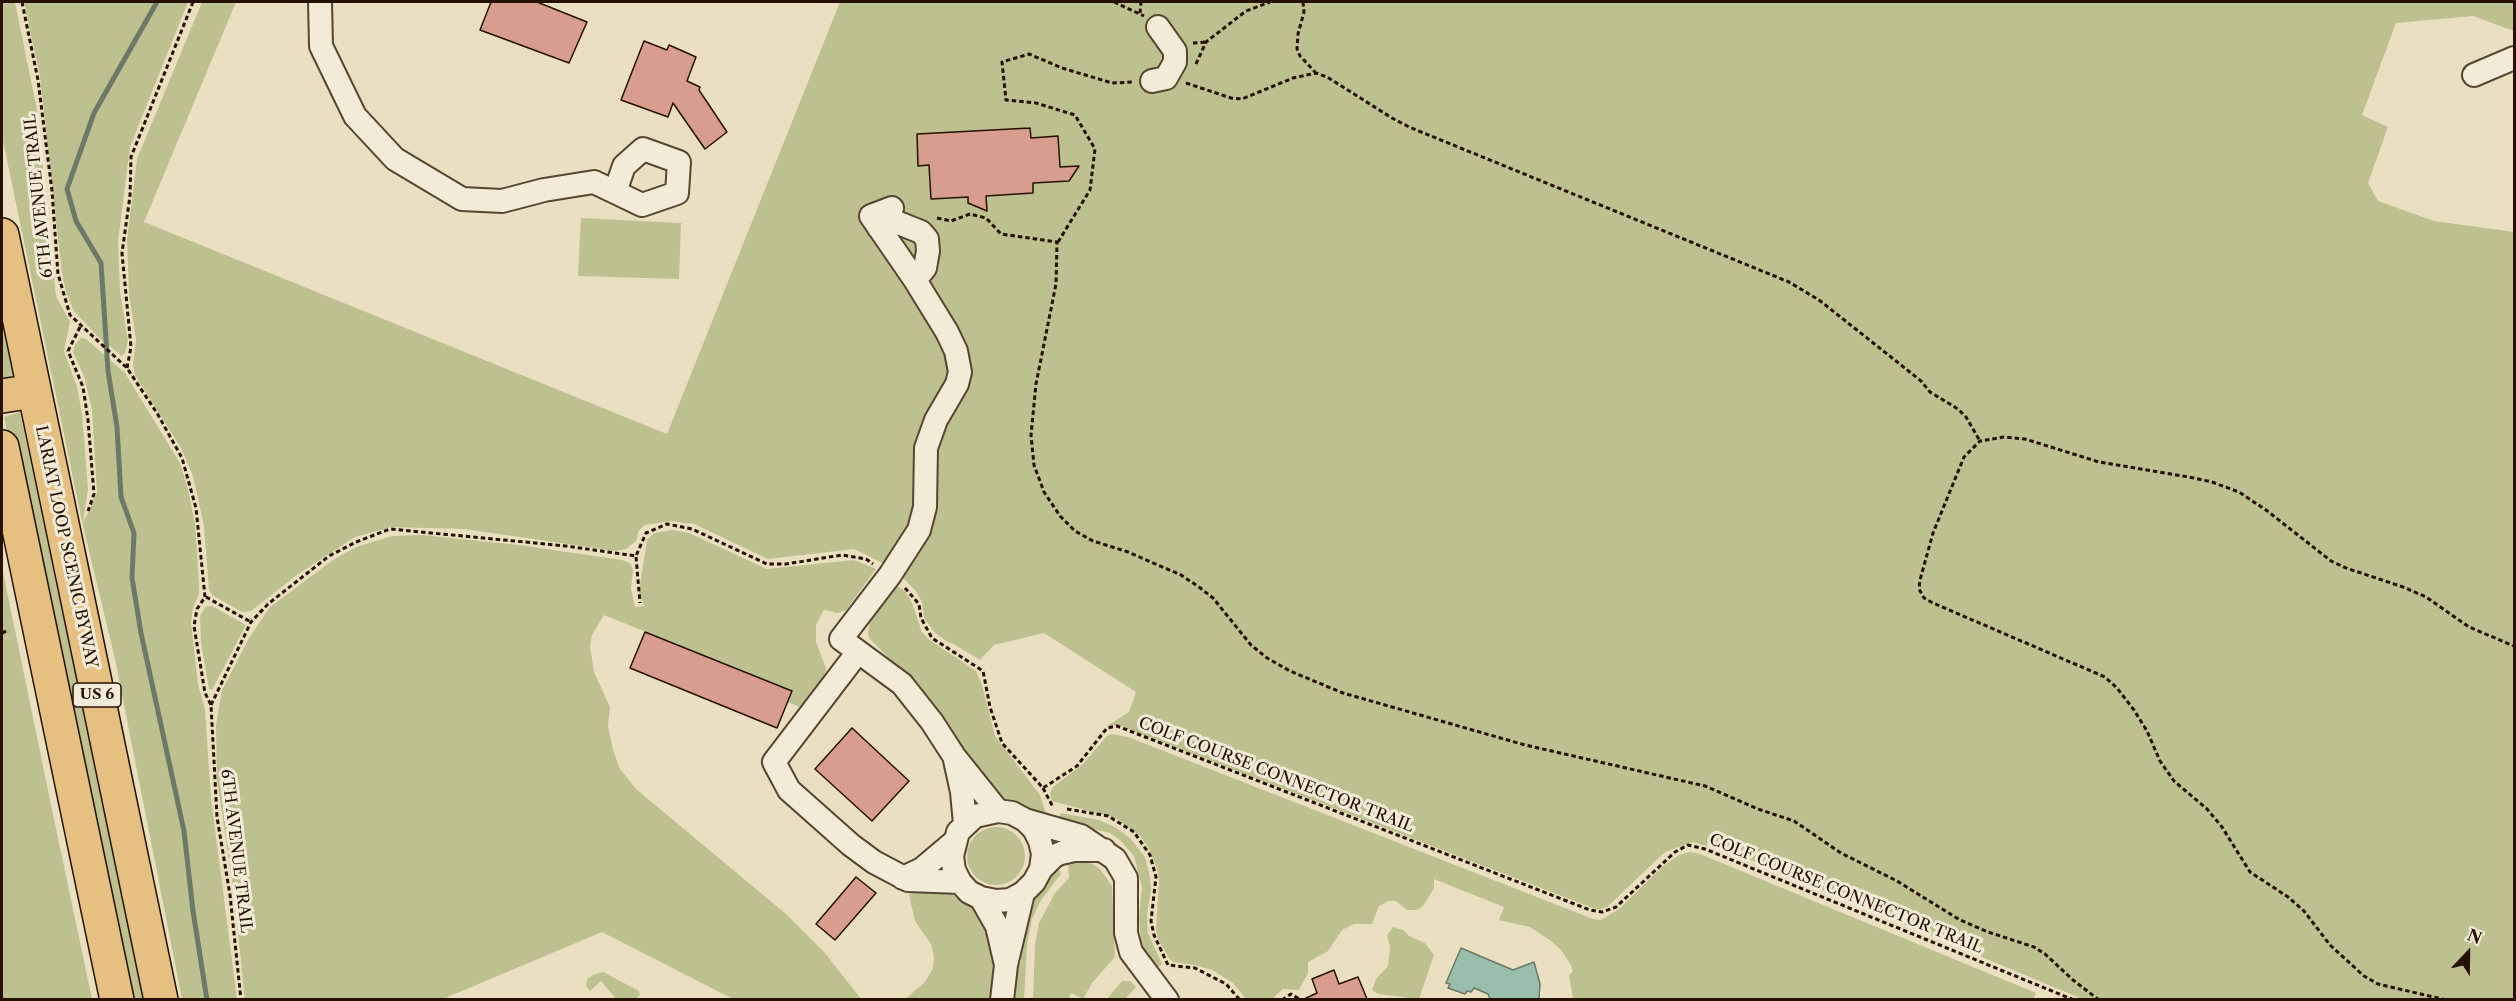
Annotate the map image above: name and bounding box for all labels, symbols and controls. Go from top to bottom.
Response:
street label: 6TH AVENUE TRAIL [21,113,57,279]
street label: LARIAT LOOP SCENIC BYWAY [31,424,101,670]
road number: US 6 [73,683,121,707]
street label: COLF COURSE CONNECTOR TRAIL [1136,713,1416,837]
street label: 6TH AVENUE TRAIL [216,768,256,934]
street label: COLF COURSE CONNECTOR TRAIL [1706,830,1986,958]
north arrow [2438,923,2498,983]
text: N [2465,924,2485,948]

